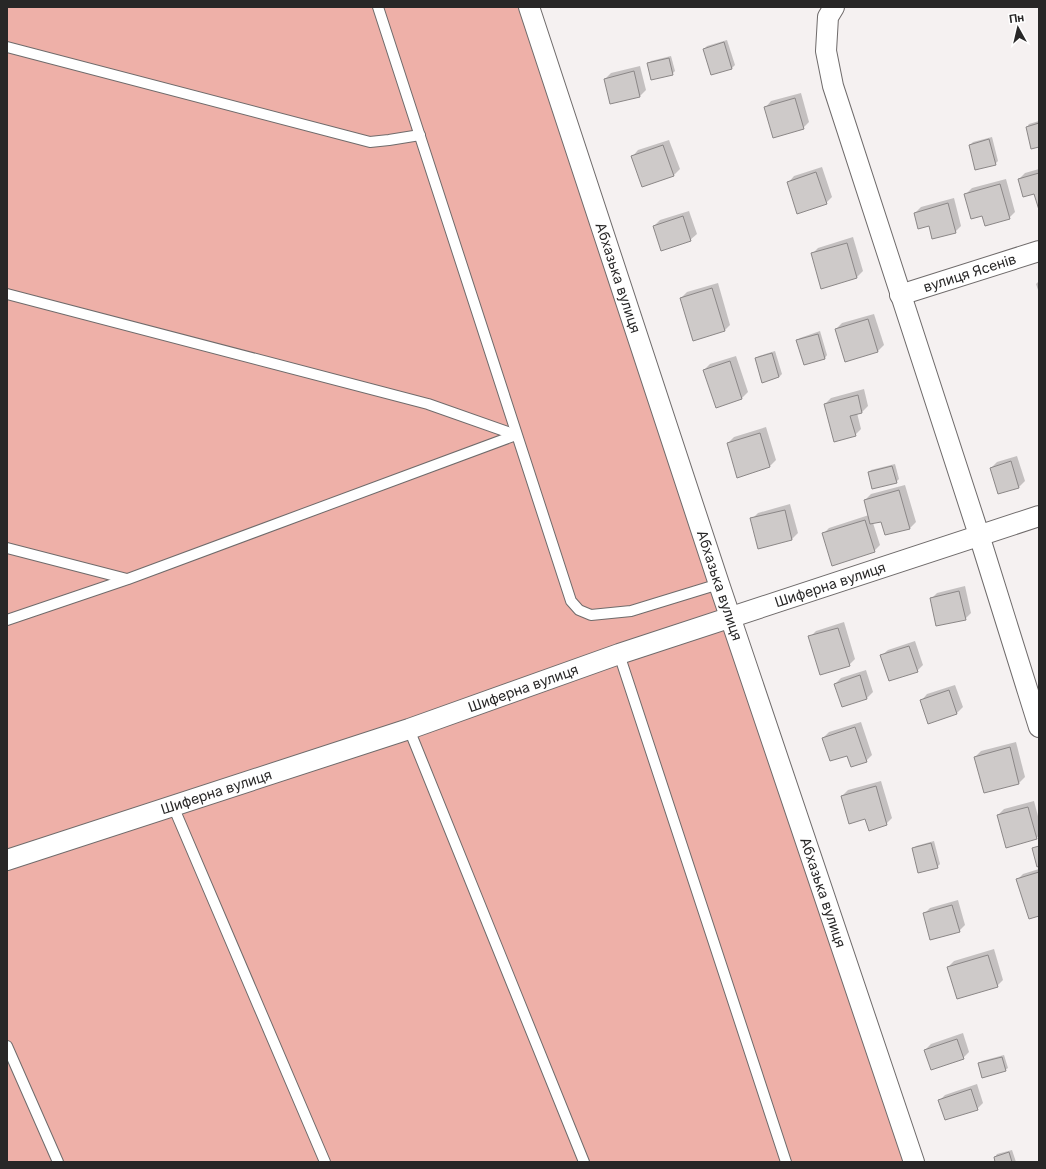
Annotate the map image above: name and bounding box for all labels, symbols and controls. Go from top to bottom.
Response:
north arrow [998,8,1038,48]
text: Пн [1008,10,1025,26]
street label: Абхазька вулиця [593,220,645,335]
street label: вулиця Ясенів [921,250,1018,295]
street label: Абхазька вулиця [694,528,746,643]
street label: Шиферна вулиця [772,558,888,610]
street label: Шиферна вулиця [466,660,580,715]
street label: Шиферна вулиця [158,765,274,817]
street label: Абхазька вулиця [797,835,850,950]

